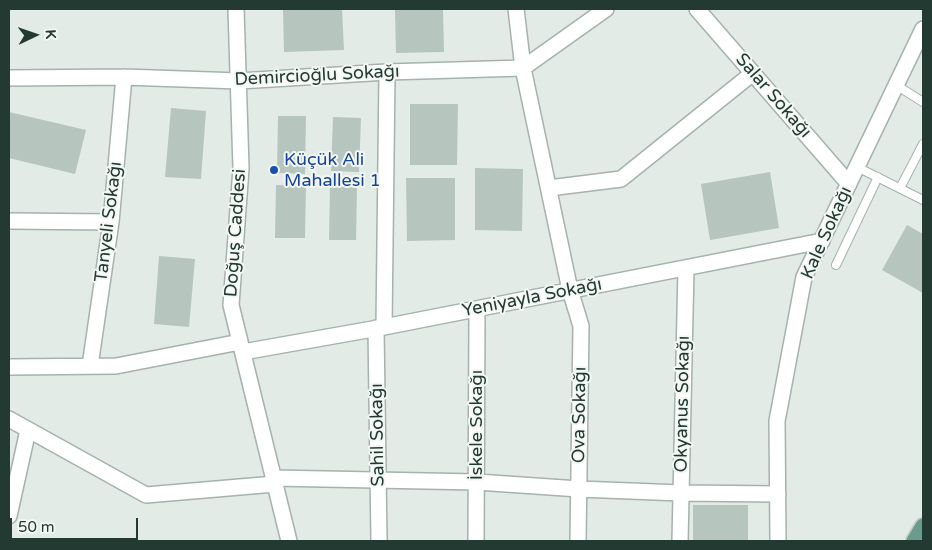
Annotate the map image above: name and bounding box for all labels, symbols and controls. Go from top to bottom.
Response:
north arrow [10,10,60,60]
text: K [42,29,59,39]
street label: Salar Sokağı [730,49,816,143]
street label: Demircioğlu Sokağı [234,61,400,91]
place label: Küçük Ali Mahallesi 1 [284,149,381,192]
street label: Tanyeli Sokağı [91,160,127,284]
marker: Küçük Ali Mahallesi 1 [268,164,280,176]
street label: Doğuş Caddesi [221,168,251,298]
street label: Kale Sokağı [797,183,857,283]
street label: Yeniyayla Sokağı [460,274,604,322]
street label: Okyanus Sokağı [671,335,695,473]
street label: Ova Sokağı [568,367,592,463]
street label: İskele Sokağı [466,370,488,480]
street label: Sahil Sokağı [366,383,390,487]
scale bar [12,508,140,540]
text: 50 m [18,518,55,536]

